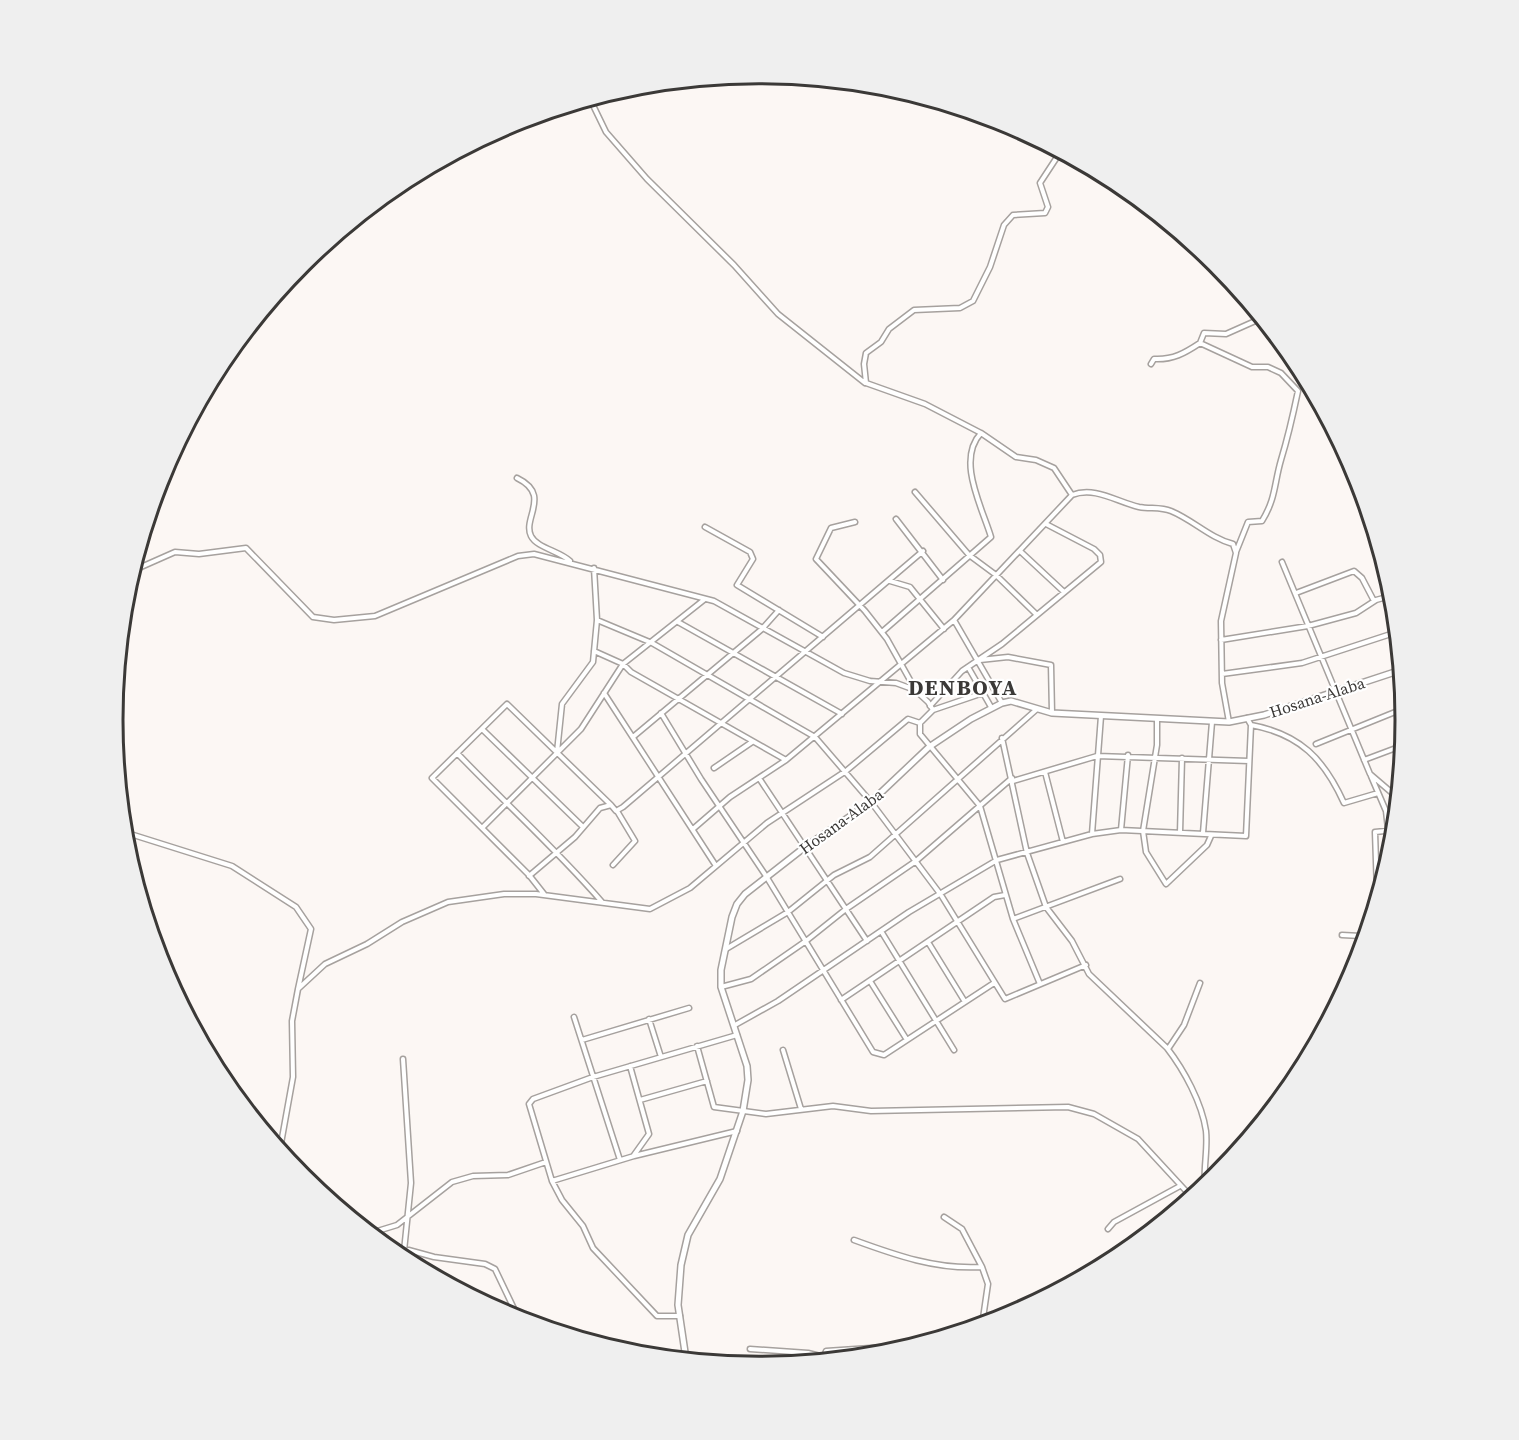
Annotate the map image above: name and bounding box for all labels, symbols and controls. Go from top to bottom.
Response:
street label: Hosana-Alaba [1267,671,1368,723]
district label: DENBOYA [908,672,1018,702]
street label: Hosana-Alaba [794,782,888,859]

